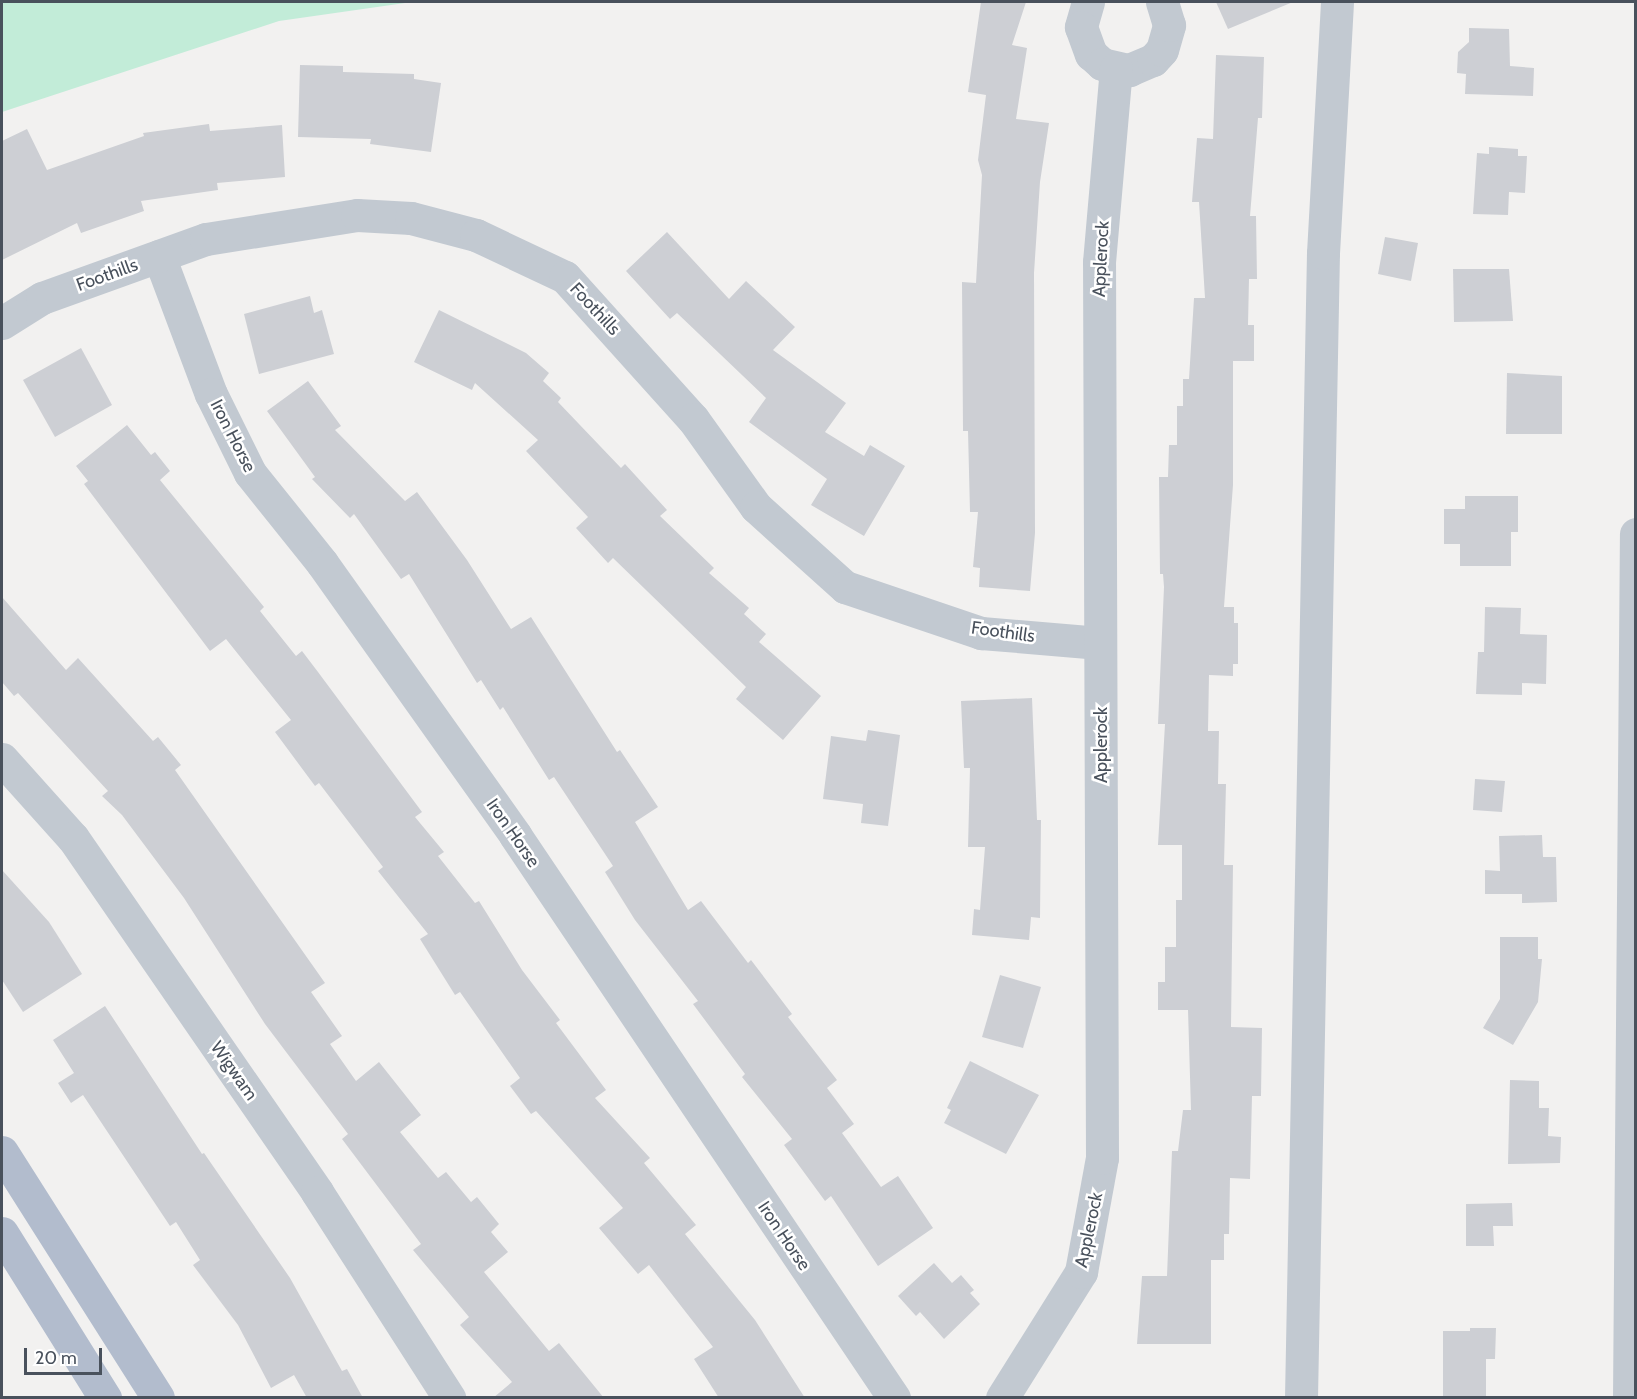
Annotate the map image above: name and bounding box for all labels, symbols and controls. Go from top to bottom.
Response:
street label: Applerock [1088,220,1114,298]
street label: Foothills [73,254,141,296]
street label: Foothills [565,278,625,340]
street label: Iron Horse [206,396,260,476]
street label: Foothills [970,617,1036,647]
street label: Applerock [1090,707,1112,783]
street label: Iron Horse [482,795,544,871]
street label: Wigwam [206,1037,262,1105]
street label: Applerock [1071,1191,1107,1269]
street label: Iron Horse [753,1197,815,1275]
scale bar [27,1336,105,1374]
text: 20 m [35,1347,77,1369]

